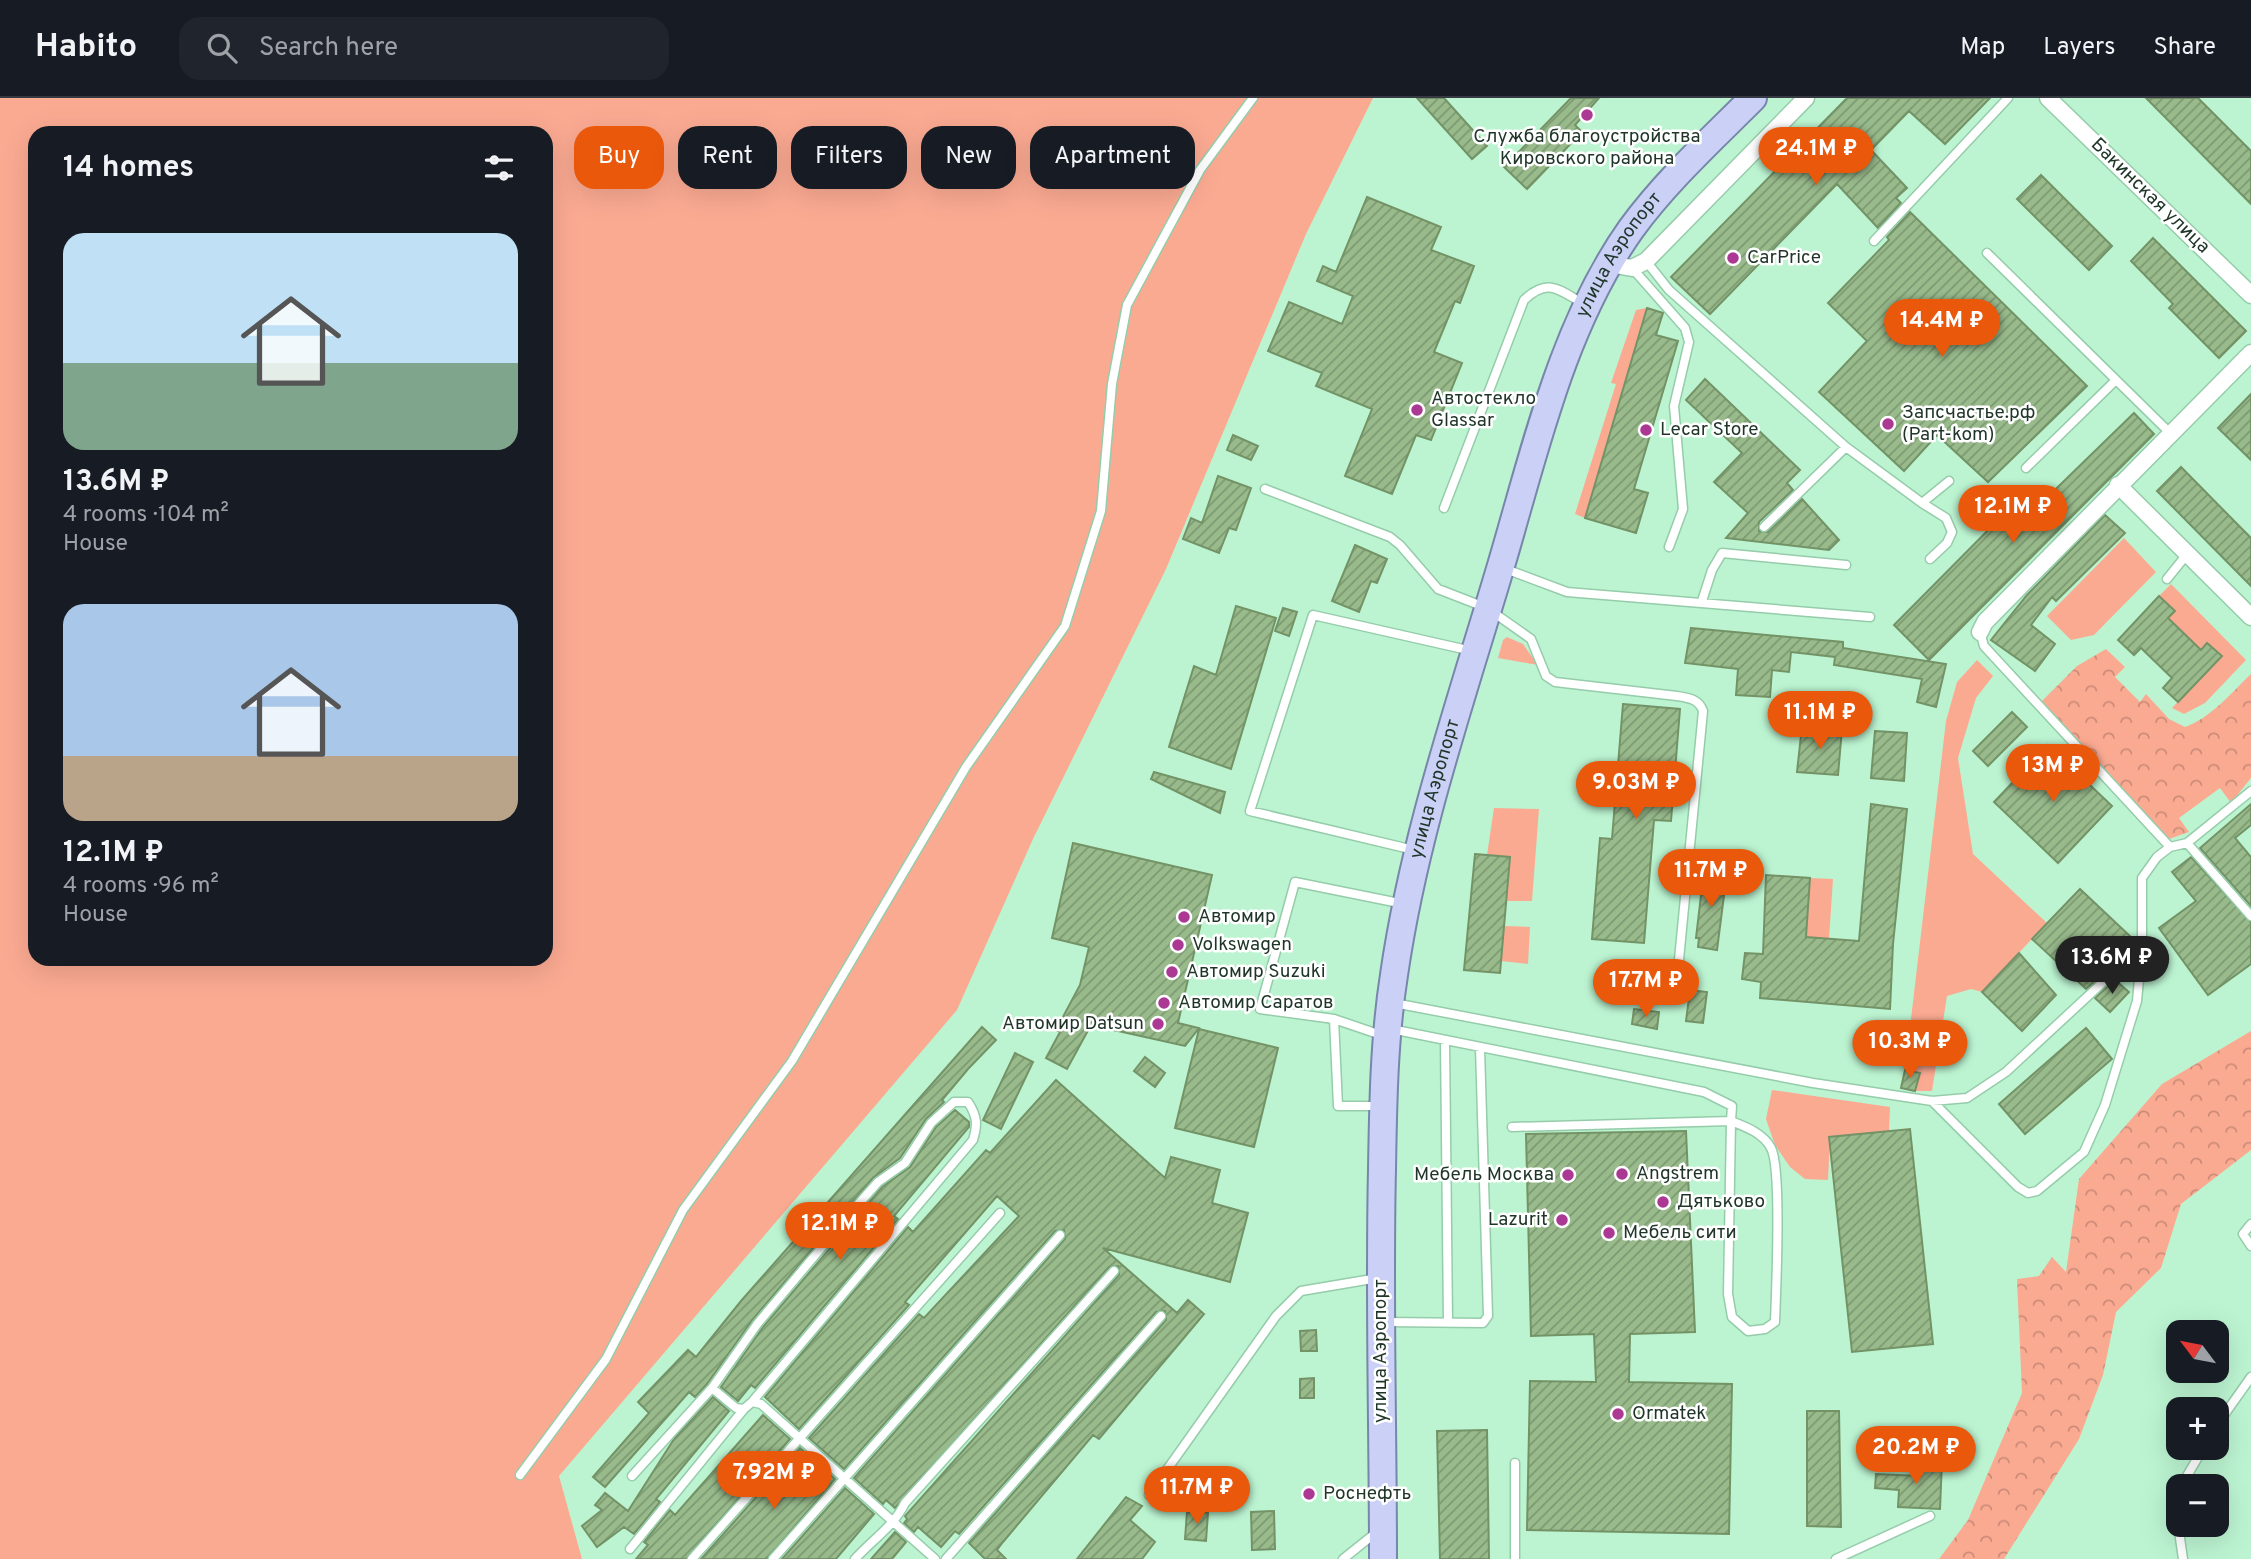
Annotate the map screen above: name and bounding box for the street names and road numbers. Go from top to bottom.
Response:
street label: Бакинская улица [2085,133,2215,259]
street label: улица Аэропорт [1571,187,1667,322]
street label: улица Аэропорт [1405,716,1466,861]
street label: улица Аэропорт [1369,1279,1393,1423]

